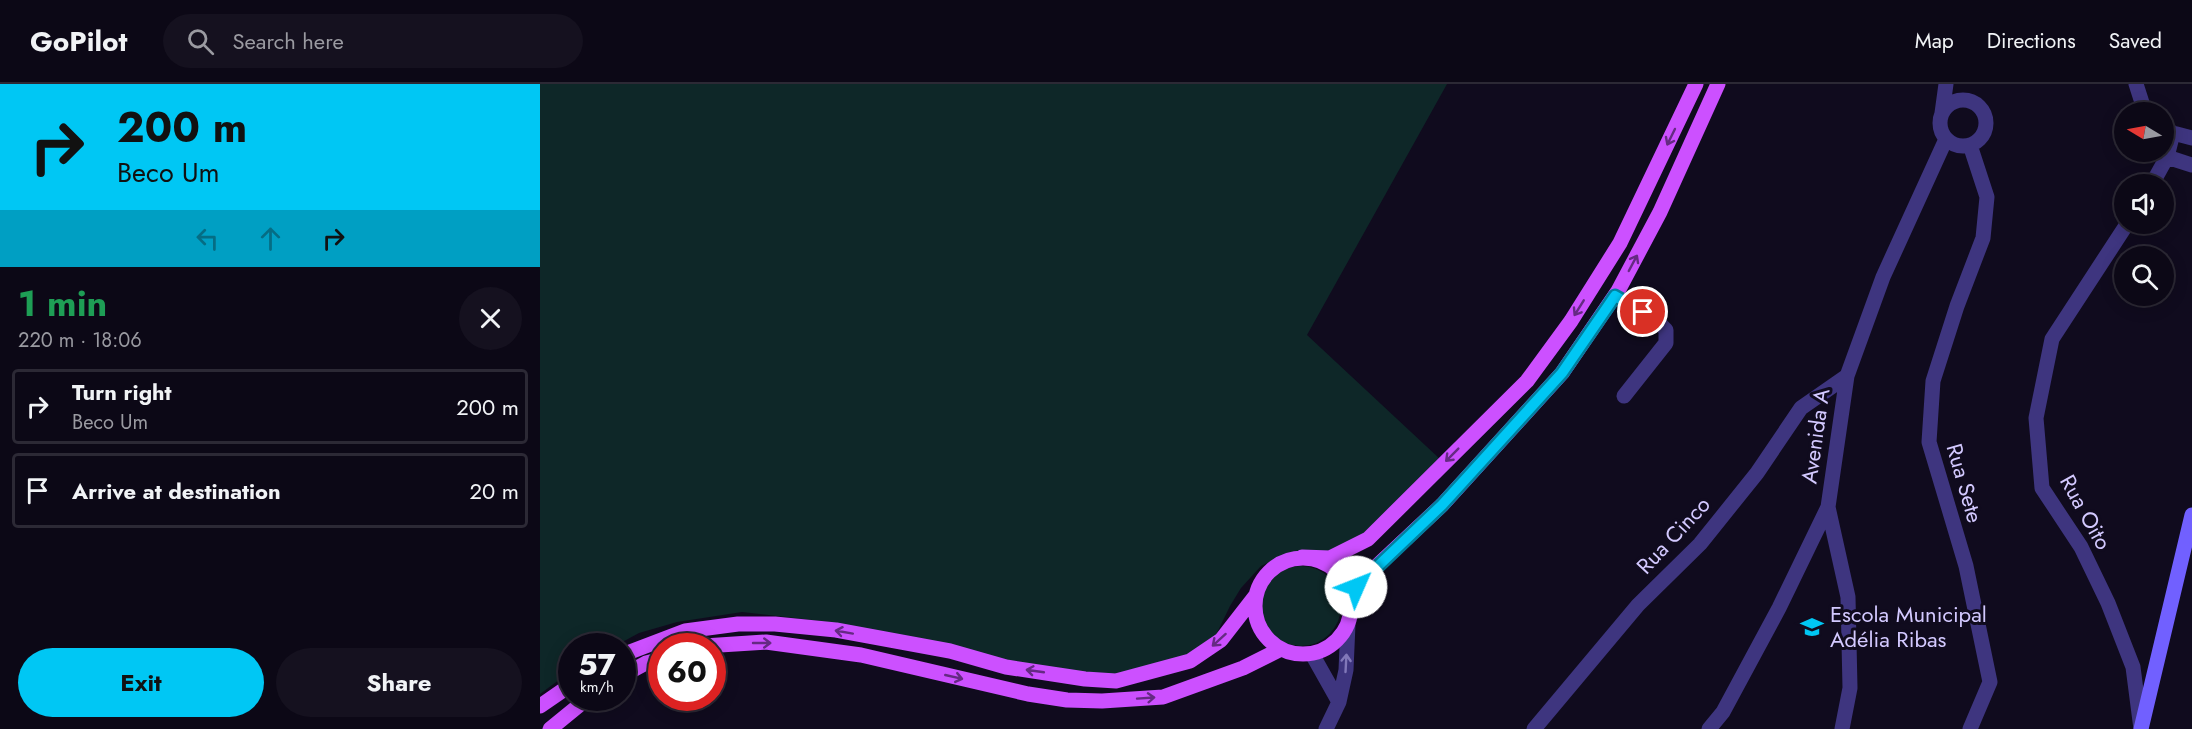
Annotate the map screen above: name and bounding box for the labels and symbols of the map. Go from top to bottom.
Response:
north arrow [2114,102,2174,162]
one-way arrow [1664,127,1676,145]
one-way arrow [1627,255,1639,272]
pin [1617,286,1668,337]
one-way arrow [1573,300,1585,316]
street label: Avenida A [1793,386,1838,486]
street label: Rua Sete [1938,440,1992,526]
one-way arrow [1444,448,1459,463]
street label: Rua Oito [2052,469,2120,555]
street label: Rua Cinco [1629,489,1717,581]
position arrow [1324,555,1388,619]
place label: Escola Municipal Adélia Ribas [1830,598,1987,655]
school or university icon: Escola Municipal Adélia Ribas [1799,614,1825,640]
one-way arrow [834,626,854,637]
speed limit sign: 60 [648,633,726,711]
one-way arrow [1212,633,1227,647]
one-way arrow [751,637,771,649]
one-way arrow [1341,654,1352,674]
one-way arrow [1025,665,1045,676]
one-way arrow [944,671,963,683]
one-way arrow [1136,693,1156,704]

